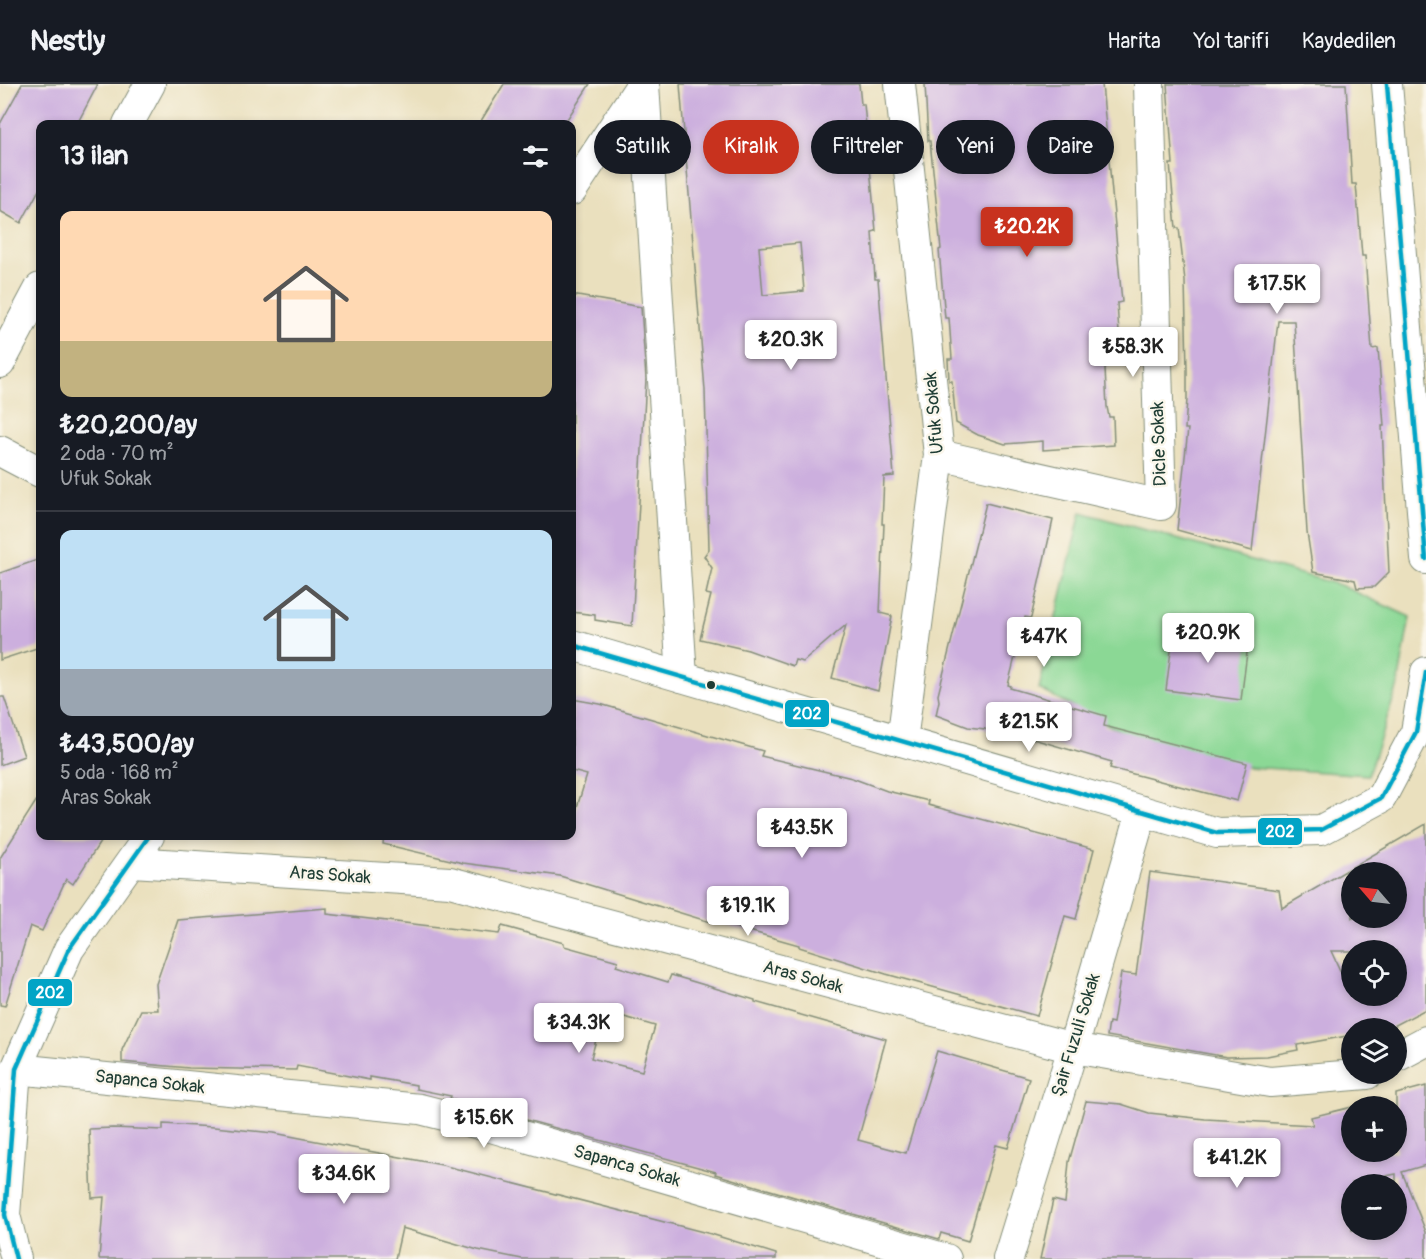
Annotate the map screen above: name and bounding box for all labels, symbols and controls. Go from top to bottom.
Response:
text: Nestly [30,24,105,59]
text: Harita [1107,28,1161,55]
text: Yol tarifi [1194,28,1269,55]
text: Kaydedilen [1302,28,1396,55]
chip: Satılık [594,120,691,174]
chip: Kiralık [703,120,799,174]
chip: Filtreler [811,120,924,174]
chip: Yeni [936,120,1015,174]
chip: Daire [1027,120,1114,174]
text: 13 ilan [60,140,128,172]
icon: filters [519,140,552,173]
pin: ₺20.2K [978,207,1076,258]
text: ₺20.2K [995,214,1059,239]
icon: home [252,250,360,358]
pin: ₺17.5K [1228,264,1326,315]
text: ₺17.5K [1248,271,1306,296]
pin: ₺20.3K [742,320,840,371]
text: ₺20.3K [759,327,823,352]
pin: ₺58.3K [1084,327,1182,378]
text: ₺58.3K [1103,334,1163,359]
street label: Ufuk Sokak [919,370,949,455]
street label: Dicle Sokak [1146,401,1172,487]
text: ₺20,200/ay [60,409,197,441]
text: 2 oda · 70 m² [60,441,174,466]
text: Ufuk Sokak [60,466,152,491]
icon: home [252,569,360,677]
pin: ₺20.9K [1159,613,1257,664]
pin: ₺47K [1008,617,1080,668]
text: ₺20.9K [1176,620,1240,645]
text: ₺47K [1021,624,1067,649]
unlabelled marker [705,679,717,691]
line badge: 202 [784,699,830,728]
pin: ₺21.5K [980,702,1078,753]
text: 202 [793,704,821,724]
text: ₺21.5K [1000,709,1058,734]
text: ₺43,500/ay [60,728,194,760]
text: 5 oda · 168 m² [60,760,179,785]
text: Aras Sokak [60,785,151,810]
pin: ₺43.5K [753,808,851,859]
text: ₺43.5K [771,815,833,840]
line badge: 202 [1257,817,1303,846]
text: 202 [1266,822,1294,842]
street label: Aras Sokak [288,861,372,889]
north arrow [1341,862,1407,928]
map controls [1341,862,1407,1240]
pin: ₺19.1K [699,886,797,937]
text: ₺19.1K [721,893,775,918]
button: locate [1341,940,1407,1006]
street label: Aras Sokak [760,955,846,999]
street label: Şair Fuzuli Sokak [1046,970,1106,1099]
line badge: 202 [27,978,73,1007]
text: 202 [36,983,64,1003]
pin: ₺34.3K [530,1003,628,1054]
text: ₺34.3K [548,1010,610,1035]
button: layers [1341,1018,1407,1084]
street label: Sapanca Sokak [94,1065,207,1099]
button: + [1341,1096,1407,1162]
pin: ₺15.6K [435,1098,533,1149]
text: ₺15.6K [455,1105,513,1130]
pin: ₺41.2K [1188,1138,1286,1189]
street label: Sapanca Sokak [571,1140,684,1192]
text: ₺41.2K [1207,1145,1267,1170]
pin: ₺34.6K [295,1154,393,1205]
text: ₺34.6K [313,1161,375,1186]
button: − [1341,1174,1407,1240]

